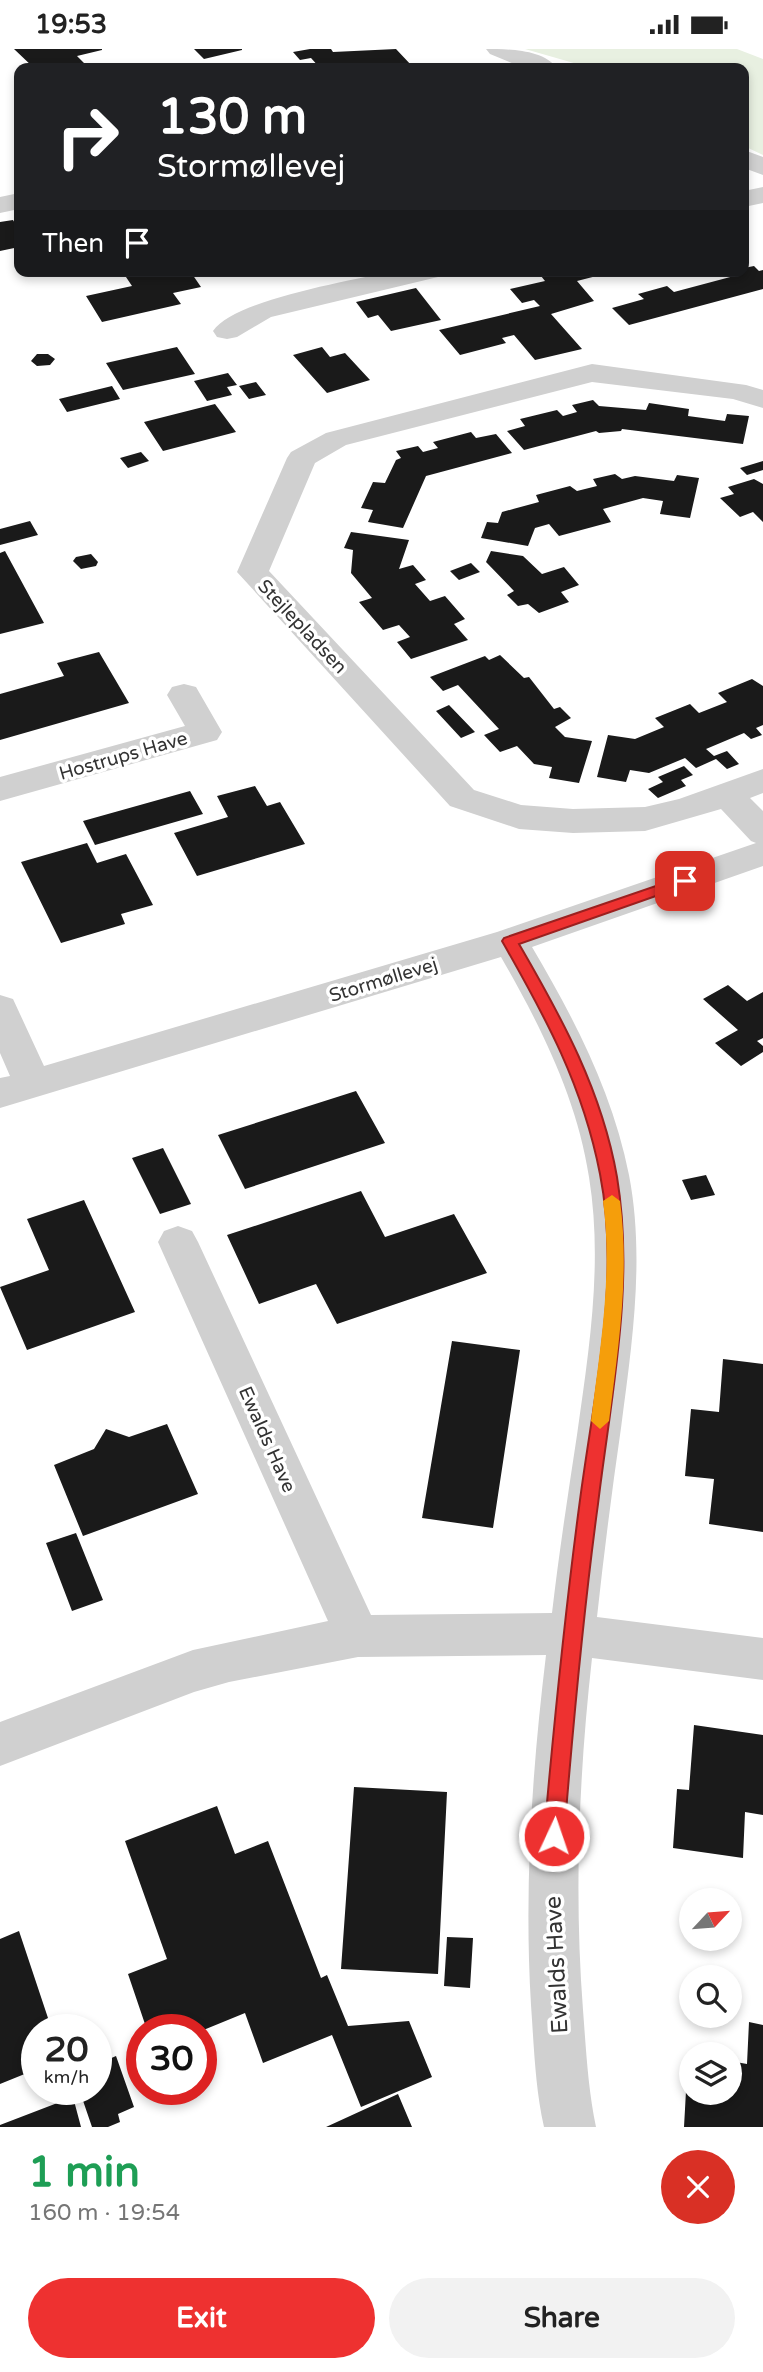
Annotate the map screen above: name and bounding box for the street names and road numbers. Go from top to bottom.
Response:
street label: Stejlepladsen [253,575,351,678]
street label: Hostrups Have [57,727,190,785]
street label: Stormøllevej [327,953,440,1007]
street label: Ewalds Have [234,1383,300,1496]
street label: Ewalds Have [539,1895,575,2034]

